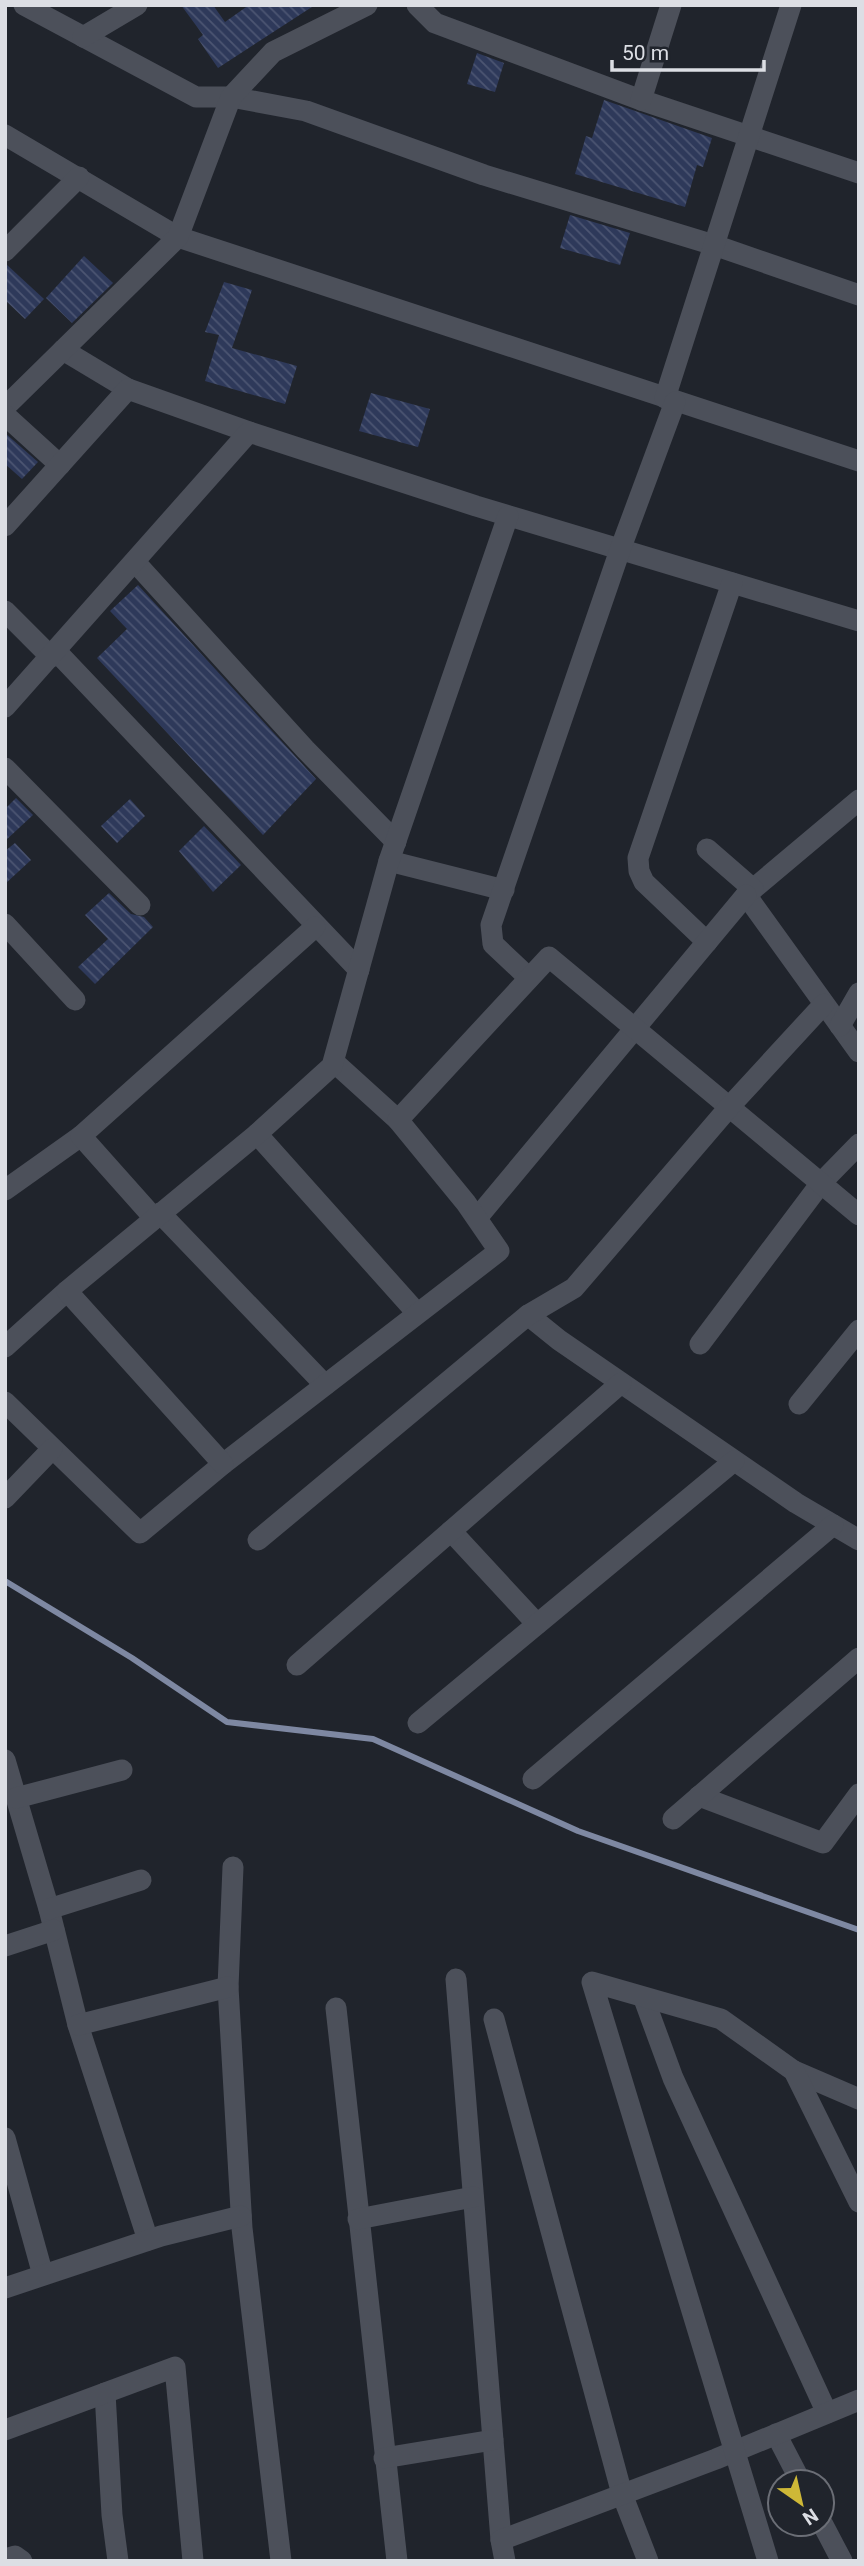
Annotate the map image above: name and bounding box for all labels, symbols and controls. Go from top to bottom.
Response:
scale bar [612,28,764,72]
text: 50 m [622,41,669,65]
north arrow [766,2468,836,2538]
text: N [798,2503,822,2530]

